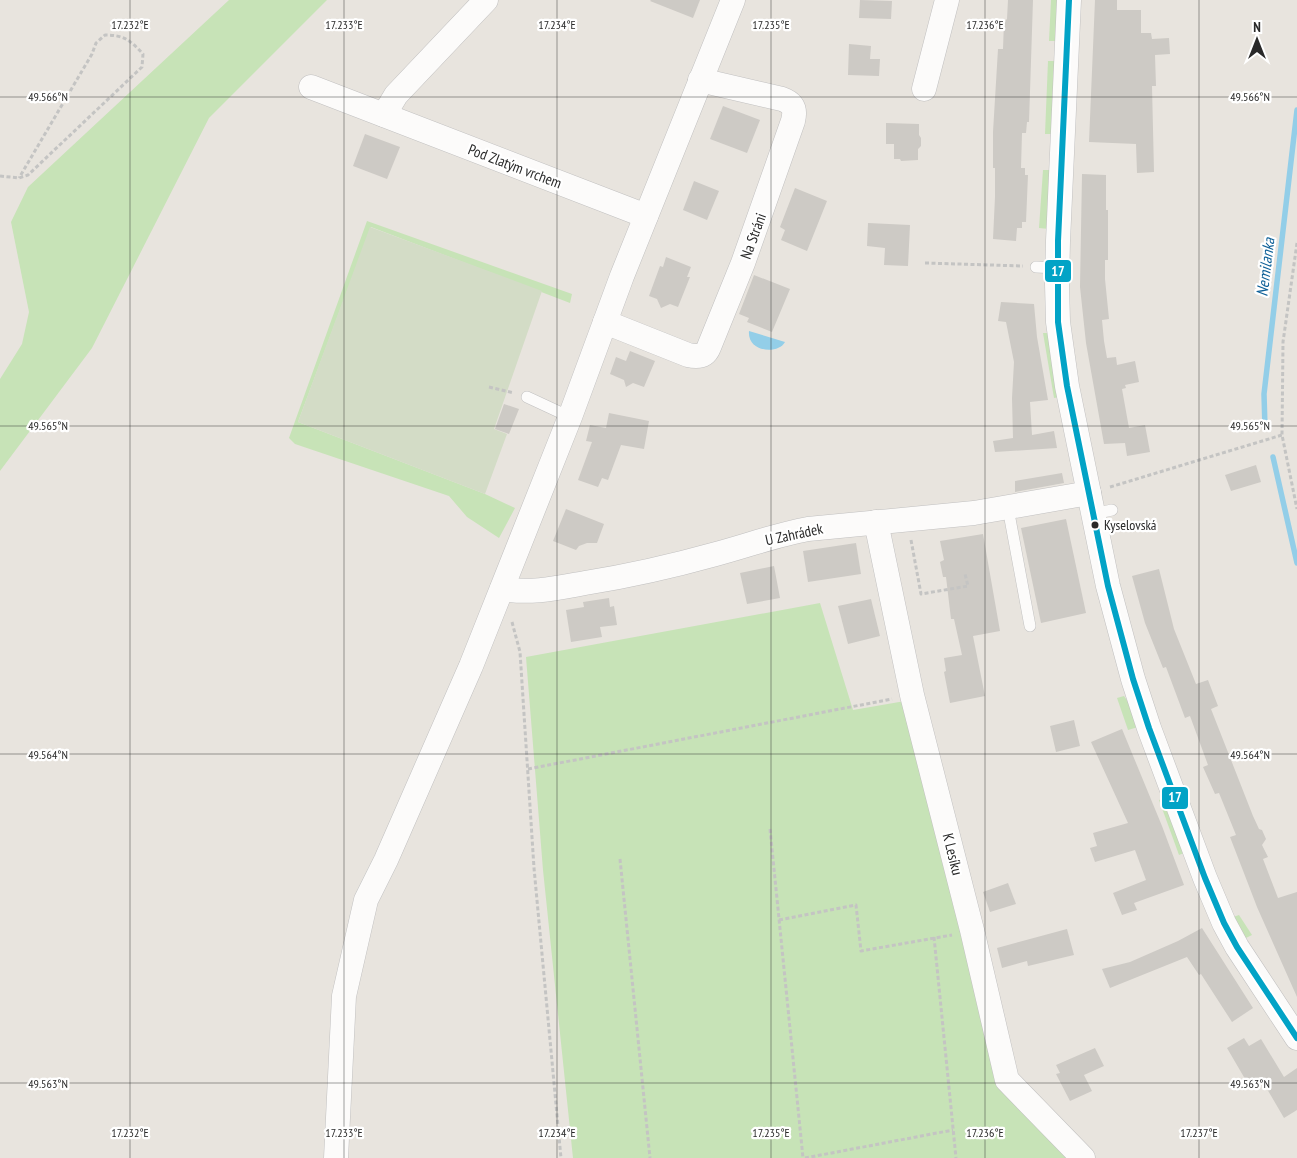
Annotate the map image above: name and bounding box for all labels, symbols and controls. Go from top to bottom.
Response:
north arrow [1232,15,1282,65]
text: 17.232°E [111,17,149,32]
text: 17.233°E [325,17,363,32]
text: 17.234°E [538,17,576,32]
text: 17.235°E [752,17,790,32]
text: 17.236°E [966,17,1004,32]
text: N [1253,18,1261,36]
text: 49.566°N [28,89,68,104]
text: 49.566°N [1230,89,1270,104]
street label: Pod Zlatým vrchem [466,139,564,193]
street label: Na Stráni [736,210,770,262]
water label: Nemilanka [1251,235,1279,297]
line badge: 17 [1044,259,1072,283]
text: 17 [1051,262,1065,280]
text: 49.565°N [28,418,68,433]
text: 49.565°N [1230,418,1270,433]
place label: Kyselovská [1104,516,1156,534]
street label: U Zahrádek [763,519,825,549]
marker: Kyselovská [1090,520,1100,530]
text: 49.564°N [28,747,68,762]
text: 49.564°N [1230,747,1270,762]
line badge: 17 [1161,786,1189,810]
text: 17 [1168,788,1182,806]
street label: K Lesíku [939,831,967,877]
text: 49.563°N [28,1076,68,1091]
text: 49.563°N [1230,1076,1270,1091]
text: 17.232°E [111,1125,149,1140]
text: 17.233°E [325,1125,363,1140]
text: 17.234°E [538,1125,576,1140]
text: 17.235°E [752,1125,790,1140]
text: 17.236°E [966,1125,1004,1140]
text: 17.237°E [1180,1125,1218,1140]

